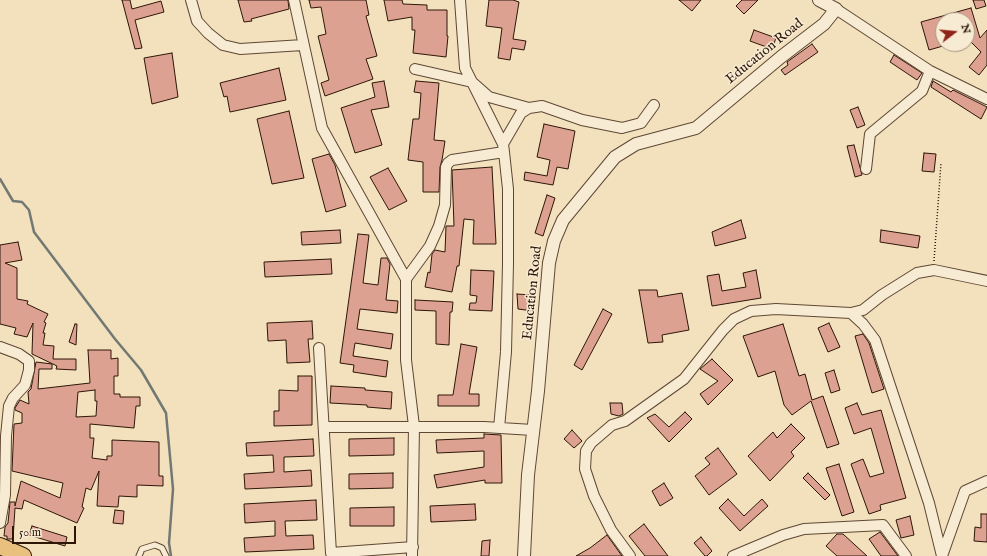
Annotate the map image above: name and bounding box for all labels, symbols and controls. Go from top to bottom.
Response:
north arrow [935,12,975,52]
street label: Education Road [723,16,807,88]
text: N [958,22,974,35]
street label: Education Road [520,245,546,341]
scale bar [14,518,78,544]
text: 50 m [19,525,41,540]

